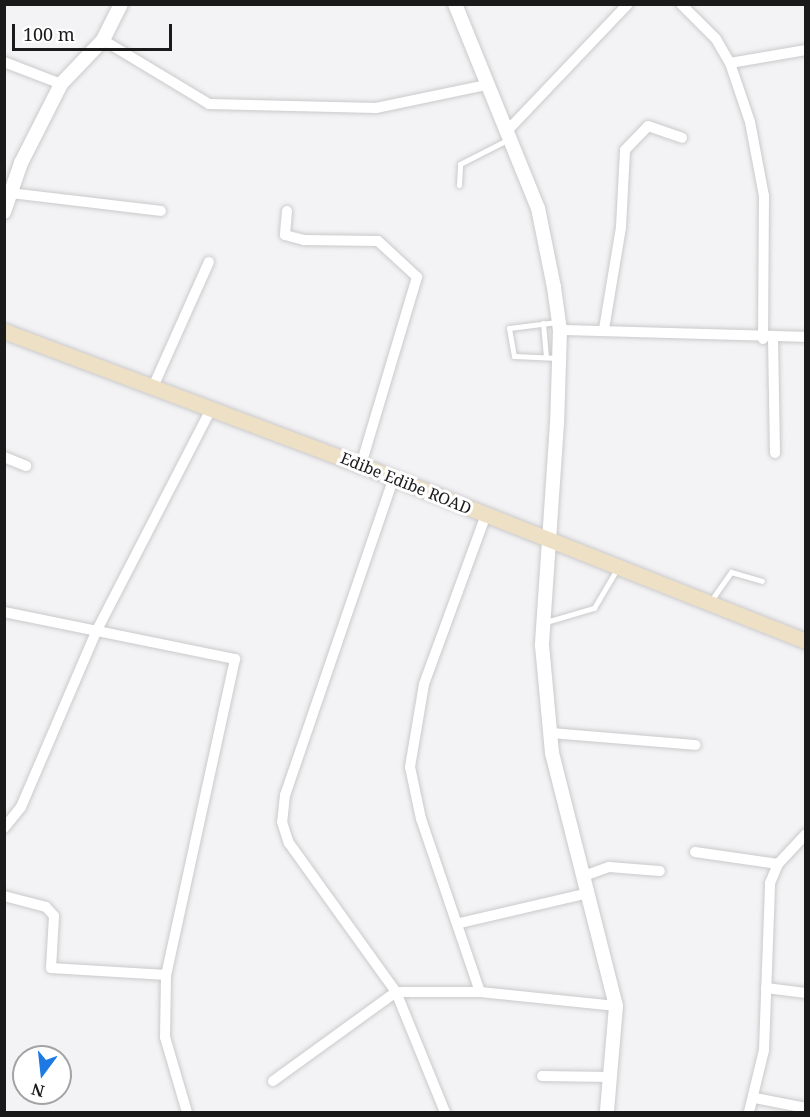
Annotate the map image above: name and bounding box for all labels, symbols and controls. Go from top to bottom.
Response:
scale bar [15,12,176,50]
text: 100 m [23,22,75,46]
street label: Edibe Edibe ROAD [338,448,474,518]
north arrow [12,1045,72,1105]
text: N [29,1078,47,1103]

